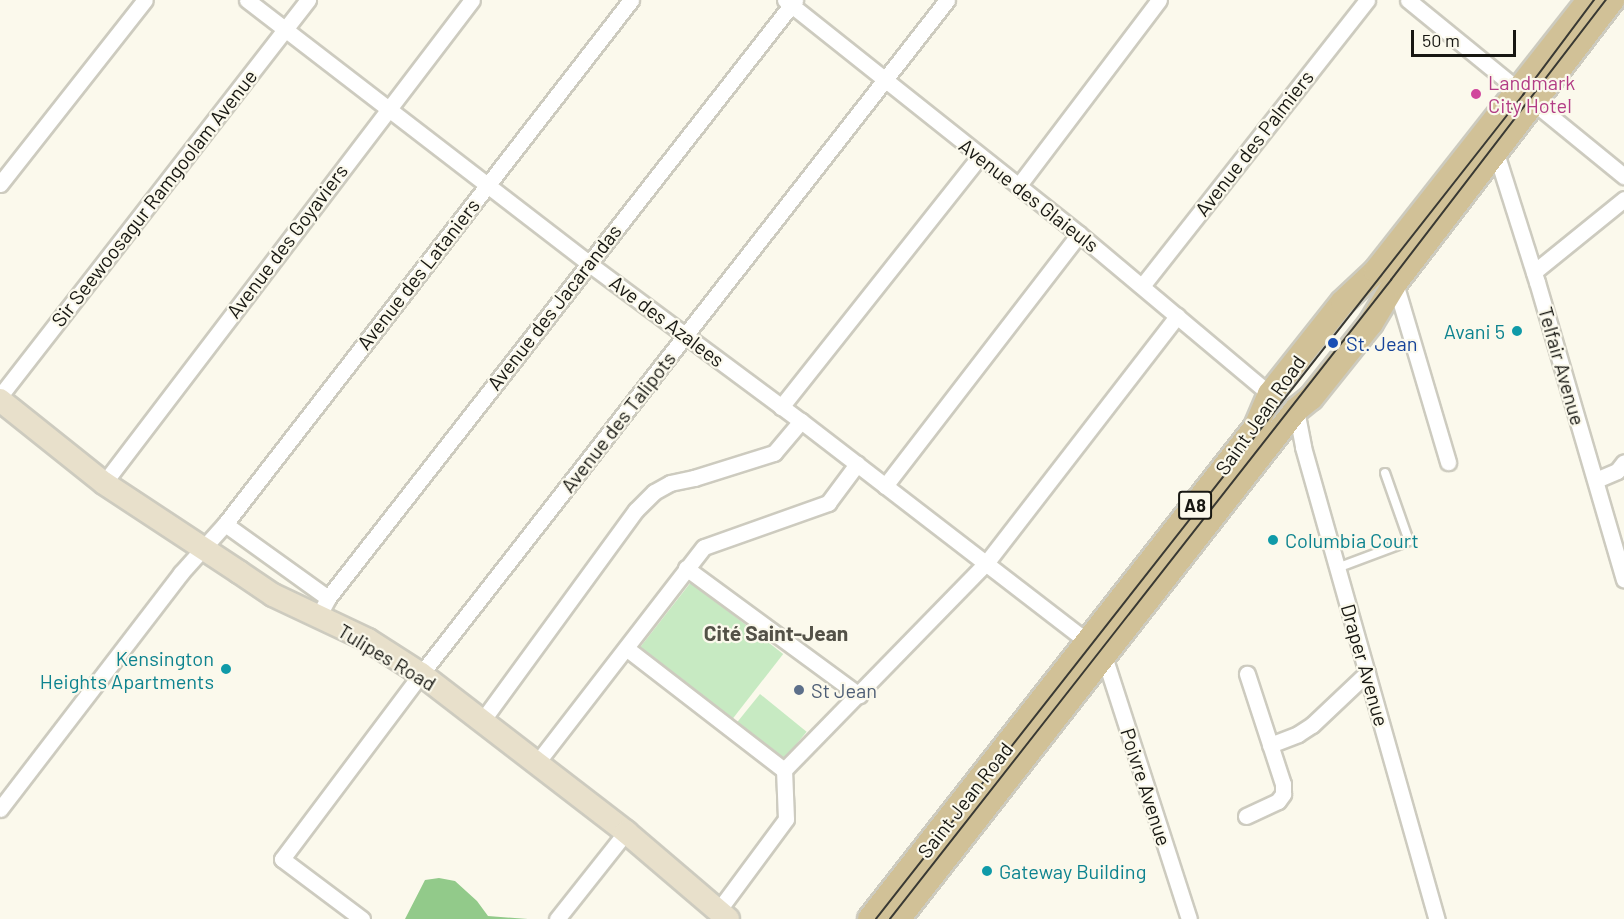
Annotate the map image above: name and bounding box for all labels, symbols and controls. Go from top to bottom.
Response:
scale bar [1414,18,1519,56]
text: 50 m [1422,29,1460,51]
street label: Sir Seewoosagur Ramgoolam Avenue [46,65,262,331]
street label: Avenue des Palmiers [1190,65,1318,221]
place label: Landmark City Hotel [1488,70,1575,117]
marker: Landmark City Hotel [1469,87,1483,101]
street label: Avenue des Glaieuls [954,133,1104,257]
street label: Avenue des Goyaviers [221,159,353,323]
street label: Avenue des Lataniers [352,194,484,354]
street label: Avenue des Jacarandas [482,219,626,395]
street label: Ave des Azalees [605,270,729,372]
street label: Telfair Avenue [1534,304,1590,428]
place label: Avani 5 [1444,319,1505,343]
marker: Avani 5 [1510,324,1524,338]
place label: St. Jean [1346,331,1418,355]
marker: St. Jean [1324,334,1342,352]
street label: Avenue des Talipots [556,347,680,497]
street label: Saint Jean Road [1210,351,1310,479]
road number: A8 [1177,490,1213,520]
place label: Columbia Court [1285,528,1419,552]
marker: Columbia Court [1266,533,1280,547]
street label: Draper Avenue [1336,601,1394,729]
street label: Tulipes Road [334,618,440,696]
district label: Cité Saint-Jean [704,620,848,646]
place label: Kensington Heights Apartments [40,646,214,693]
marker: Kensington Heights Apartments [219,662,233,676]
place label: St Jean [811,678,877,702]
marker: St Jean [792,683,806,697]
street label: Poivre Avenue [1116,725,1176,849]
street label: Saint Jean Road [912,737,1018,863]
place label: Gateway Building [999,859,1146,883]
marker: Gateway Building [980,864,994,878]

